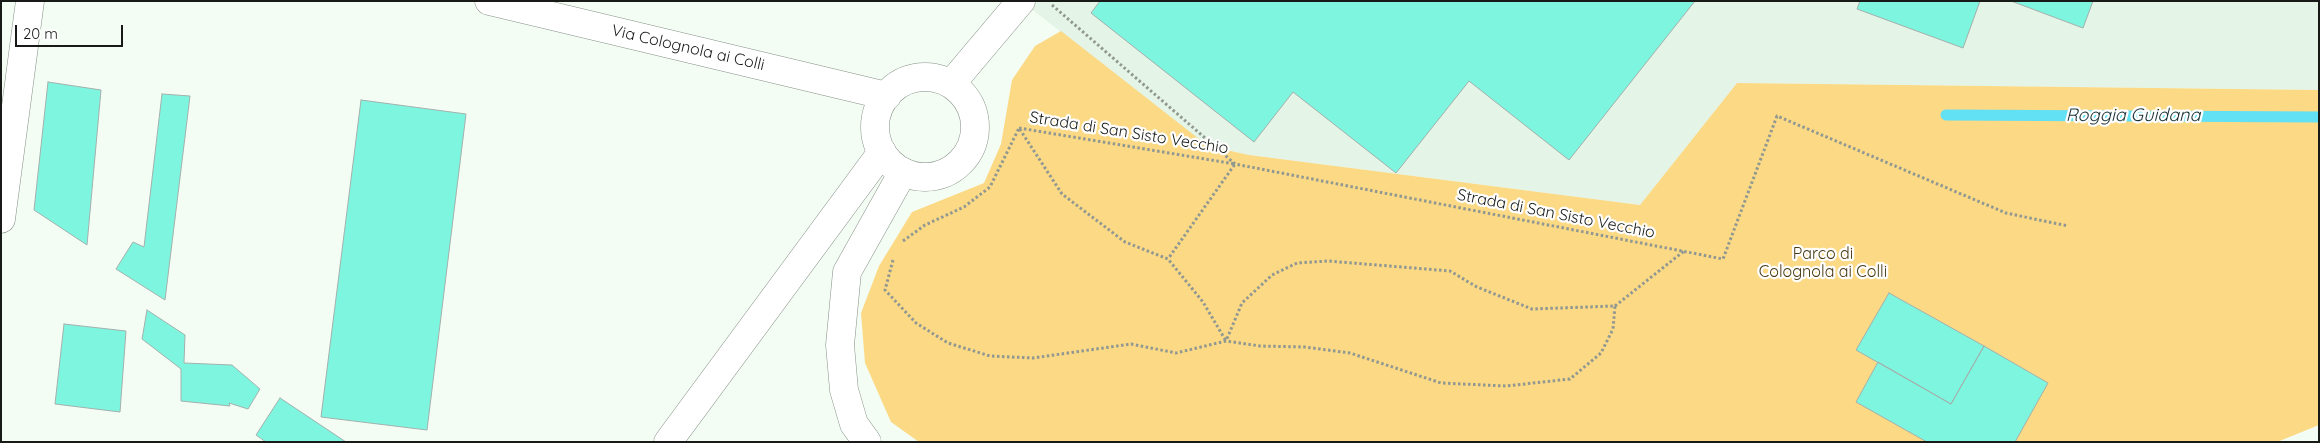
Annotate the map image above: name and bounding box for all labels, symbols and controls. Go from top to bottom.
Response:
scale bar [18,15,125,47]
street label: Via Colognola ai Colli [610,21,766,75]
text: 20 m [23,24,58,43]
water label: Roggia Guidana [2066,105,2200,127]
street label: Strada di San Sisto Vecchio [1028,108,1230,158]
street label: Strada di San Sisto Vecchio [1456,185,1656,243]
park label: Parco di Colognola ai Colli [1759,244,1887,282]

